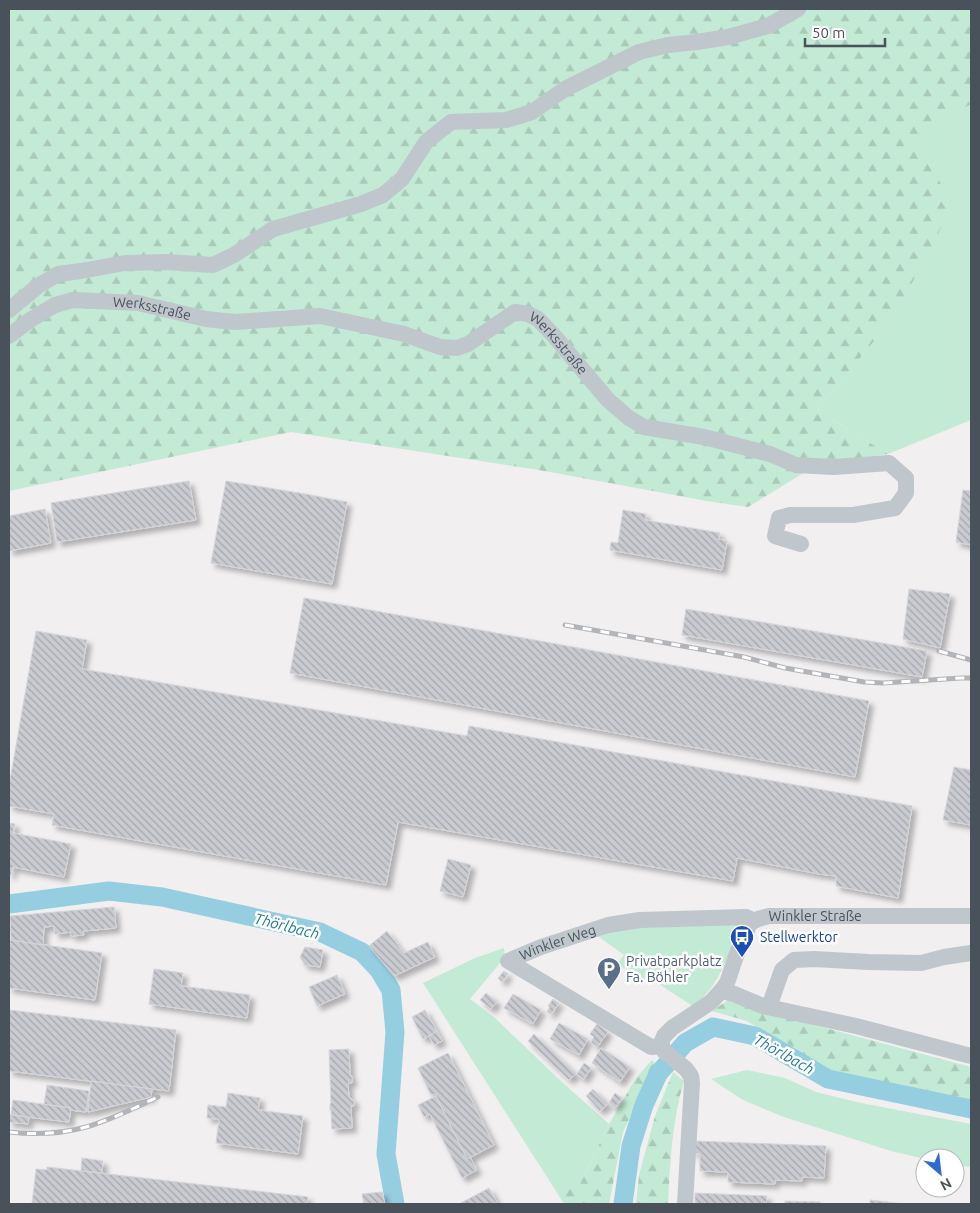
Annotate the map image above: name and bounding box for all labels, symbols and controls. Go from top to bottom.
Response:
scale bar [805,15,885,47]
text: 50 m [812,24,845,41]
street label: Werksstraße [113,294,193,323]
street label: Werksstraße [527,308,591,378]
street label: Winkler Straße [769,908,862,924]
water label: Thörlbach [253,910,321,942]
street label: Winkler Weg [517,922,598,963]
bus stop icon: Stellwerktor [729,924,755,958]
place label: Stellwerktor [760,929,838,945]
place label: Privatparkplatz Fa. Böhler [626,953,721,985]
parking icon: Privatparkplatz Fa. Böhler [596,956,622,990]
water label: Thörlbach [751,1031,817,1077]
north arrow [915,1148,965,1198]
text: N [938,1175,954,1194]

